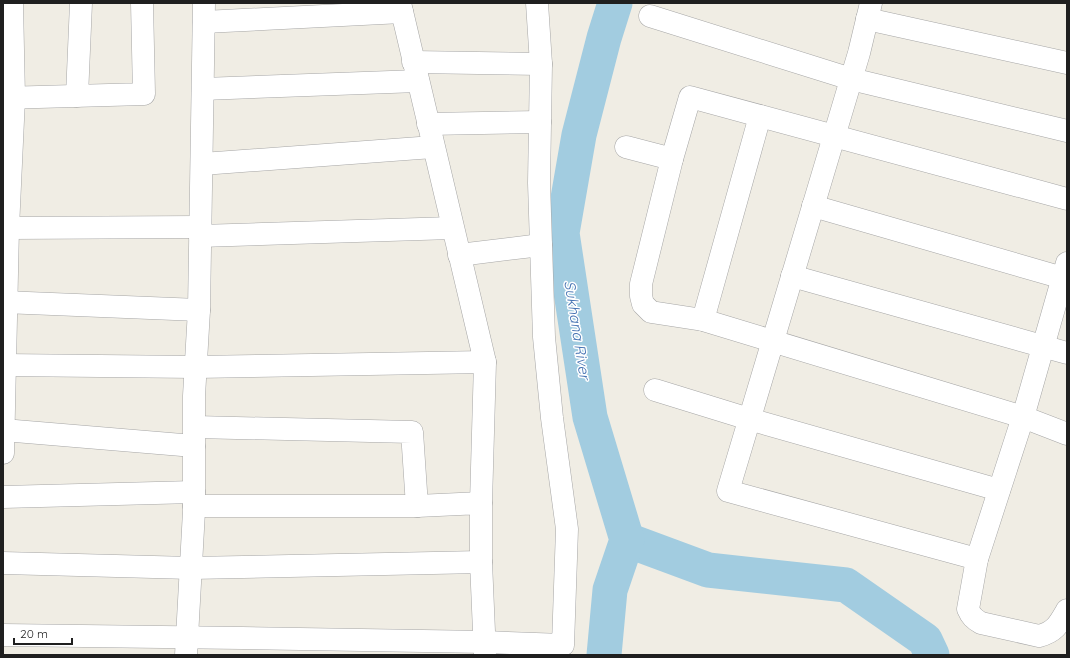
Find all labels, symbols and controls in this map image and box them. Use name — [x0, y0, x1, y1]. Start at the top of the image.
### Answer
water label: Sukhana River — [560, 279, 595, 383]
scale bar — [14, 620, 72, 646]
text: 20 m — [20, 626, 48, 641]

